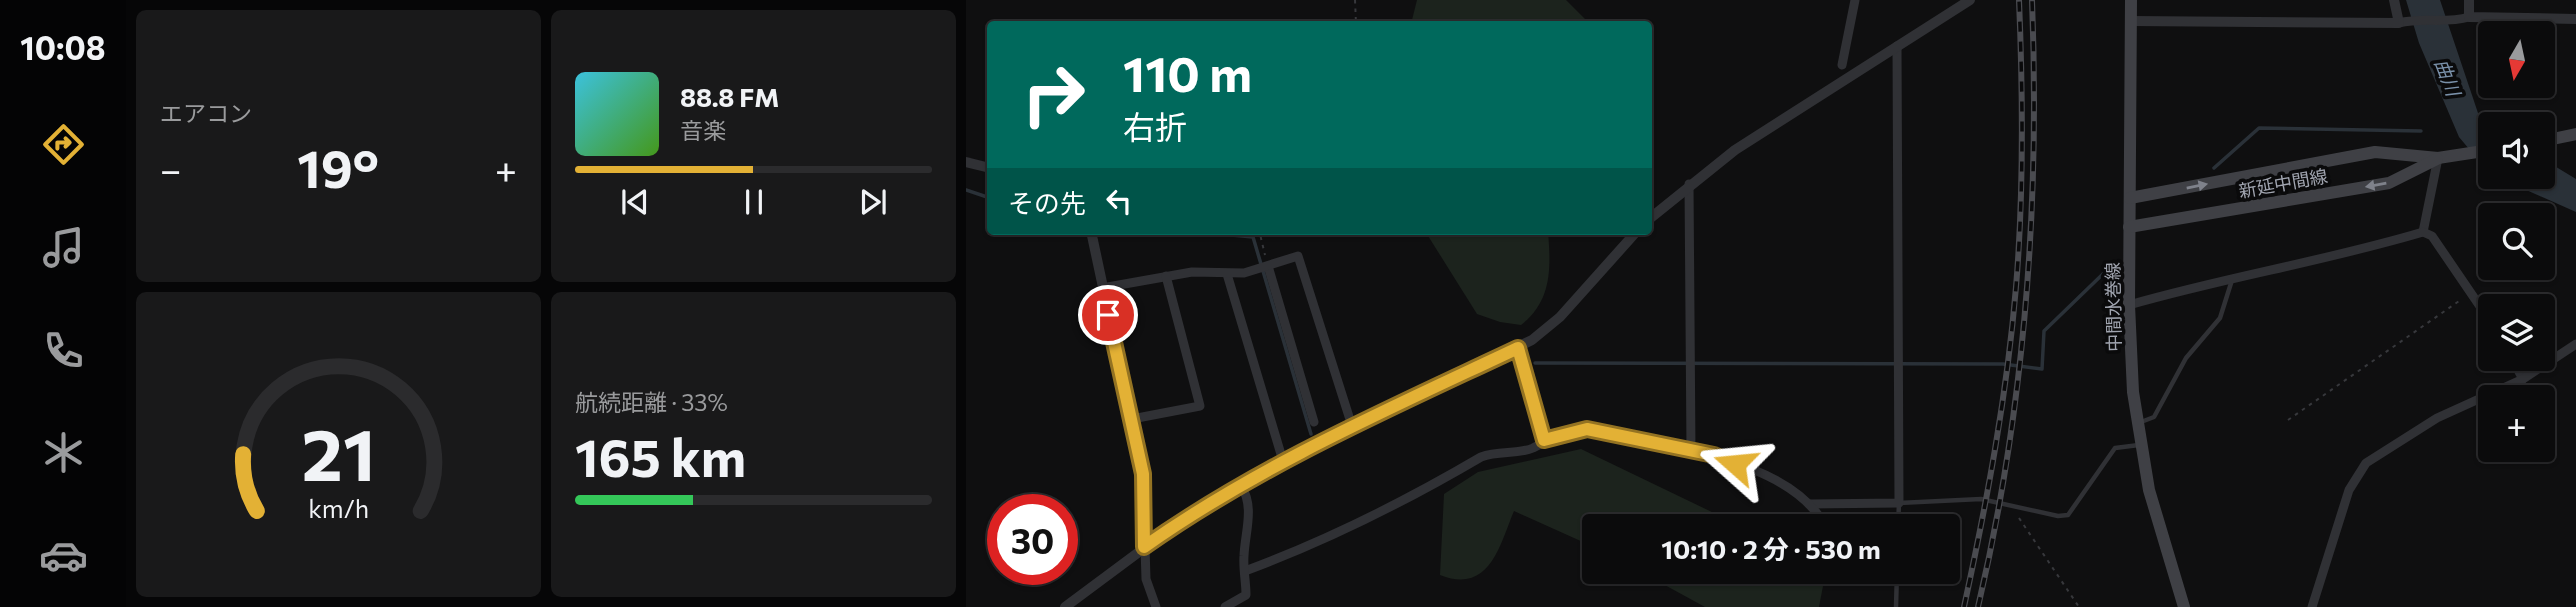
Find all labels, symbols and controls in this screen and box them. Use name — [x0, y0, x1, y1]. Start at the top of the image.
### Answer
north arrow — [2478, 21, 2555, 98]
map controls — [2478, 21, 2555, 462]
text: 10:08 — [20, 27, 106, 67]
text: 110 m — [1123, 42, 1252, 102]
icon: right — [1008, 49, 1099, 140]
water label: 曲川 — [2430, 55, 2466, 101]
text: 88.8 FM — [680, 81, 779, 112]
text: エアコン — [160, 99, 252, 127]
text: 右折 — [1123, 106, 1187, 146]
button: sound — [2478, 112, 2555, 189]
text: 音楽 — [680, 116, 726, 144]
icon: directions — [39, 120, 88, 169]
text: 19° — [297, 135, 379, 199]
text: − — [160, 145, 182, 192]
text: + — [495, 145, 517, 192]
street label: 新延中間線 — [2237, 164, 2329, 202]
one-way arrow — [2186, 180, 2208, 191]
one-way arrow — [2364, 180, 2386, 191]
icon: left — [1100, 182, 1138, 220]
icon: previous — [616, 183, 654, 221]
icon: pause — [735, 183, 773, 221]
icon: next — [854, 183, 892, 221]
text: その先 — [1008, 187, 1086, 218]
button: search — [2478, 203, 2555, 280]
icon: music — [39, 223, 88, 272]
street label: 中間水巻線 — [2101, 262, 2125, 352]
pin — [1078, 285, 1138, 345]
button: layers — [2478, 294, 2555, 371]
icon: arrive — [1089, 296, 1127, 334]
icon: phone — [39, 326, 88, 375]
button: + — [2478, 385, 2555, 462]
text: 航続距離 · 33% — [575, 388, 728, 416]
text: 21 — [301, 407, 376, 496]
text: 165 km — [575, 424, 746, 488]
position arrow — [1698, 427, 1772, 501]
icon: climate — [39, 428, 88, 477]
text: km/h — [308, 492, 369, 522]
speed limit sign: 30 — [987, 494, 1078, 585]
icon: car — [39, 531, 88, 580]
text: 10:10 · 2 分 · 530 m — [1661, 533, 1881, 564]

